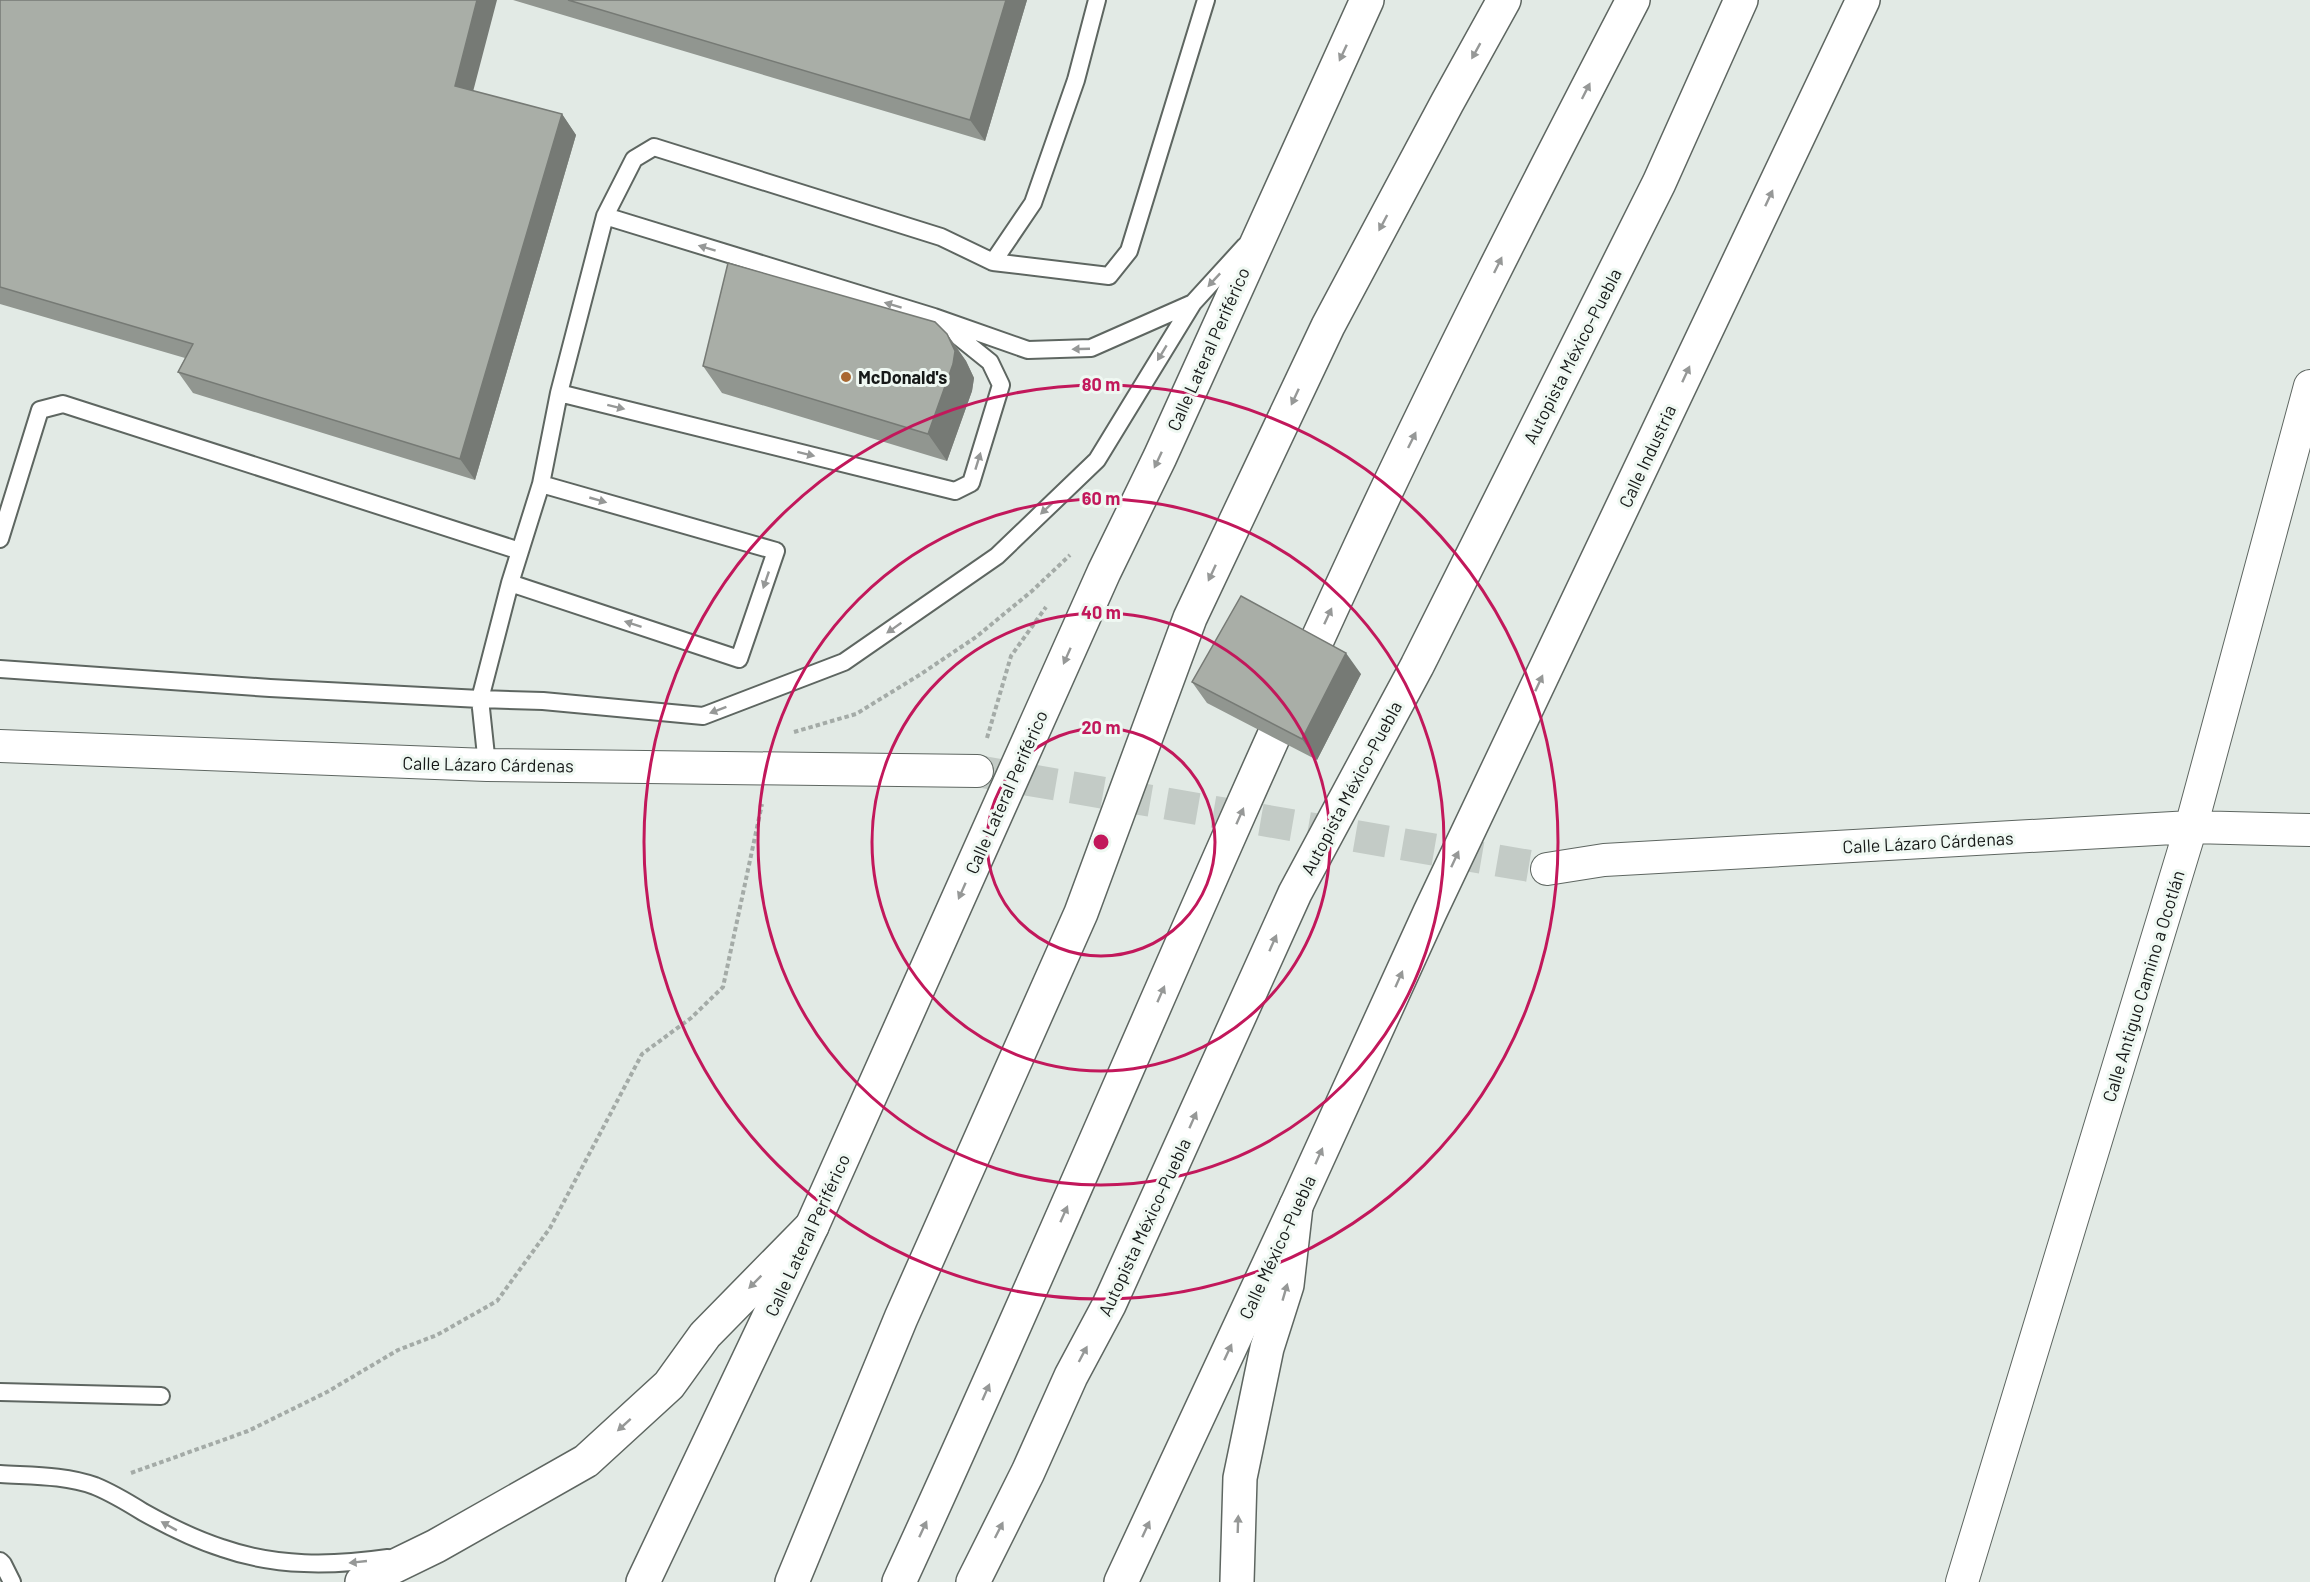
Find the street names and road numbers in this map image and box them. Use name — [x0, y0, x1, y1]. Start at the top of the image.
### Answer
street label: Calle Lateral Periférico — [1162, 264, 1254, 434]
street label: Autopista México-Puebla — [1518, 265, 1626, 447]
street label: Calle Industria — [1614, 401, 1680, 511]
street label: Autopista México-Puebla — [1296, 697, 1406, 879]
street label: Calle Lateral Periférico — [960, 707, 1052, 877]
street label: Calle Lázaro Cárdenas — [402, 752, 574, 776]
street label: Calle Lázaro Cárdenas — [1842, 827, 2014, 857]
street label: Calle Antiguo Camino a Ocotlán — [2097, 868, 2189, 1104]
street label: Autopista México-Puebla — [1093, 1135, 1195, 1319]
street label: Calle Lateral Periférico — [760, 1150, 854, 1320]
street label: Calle México-Puebla — [1234, 1172, 1320, 1322]

